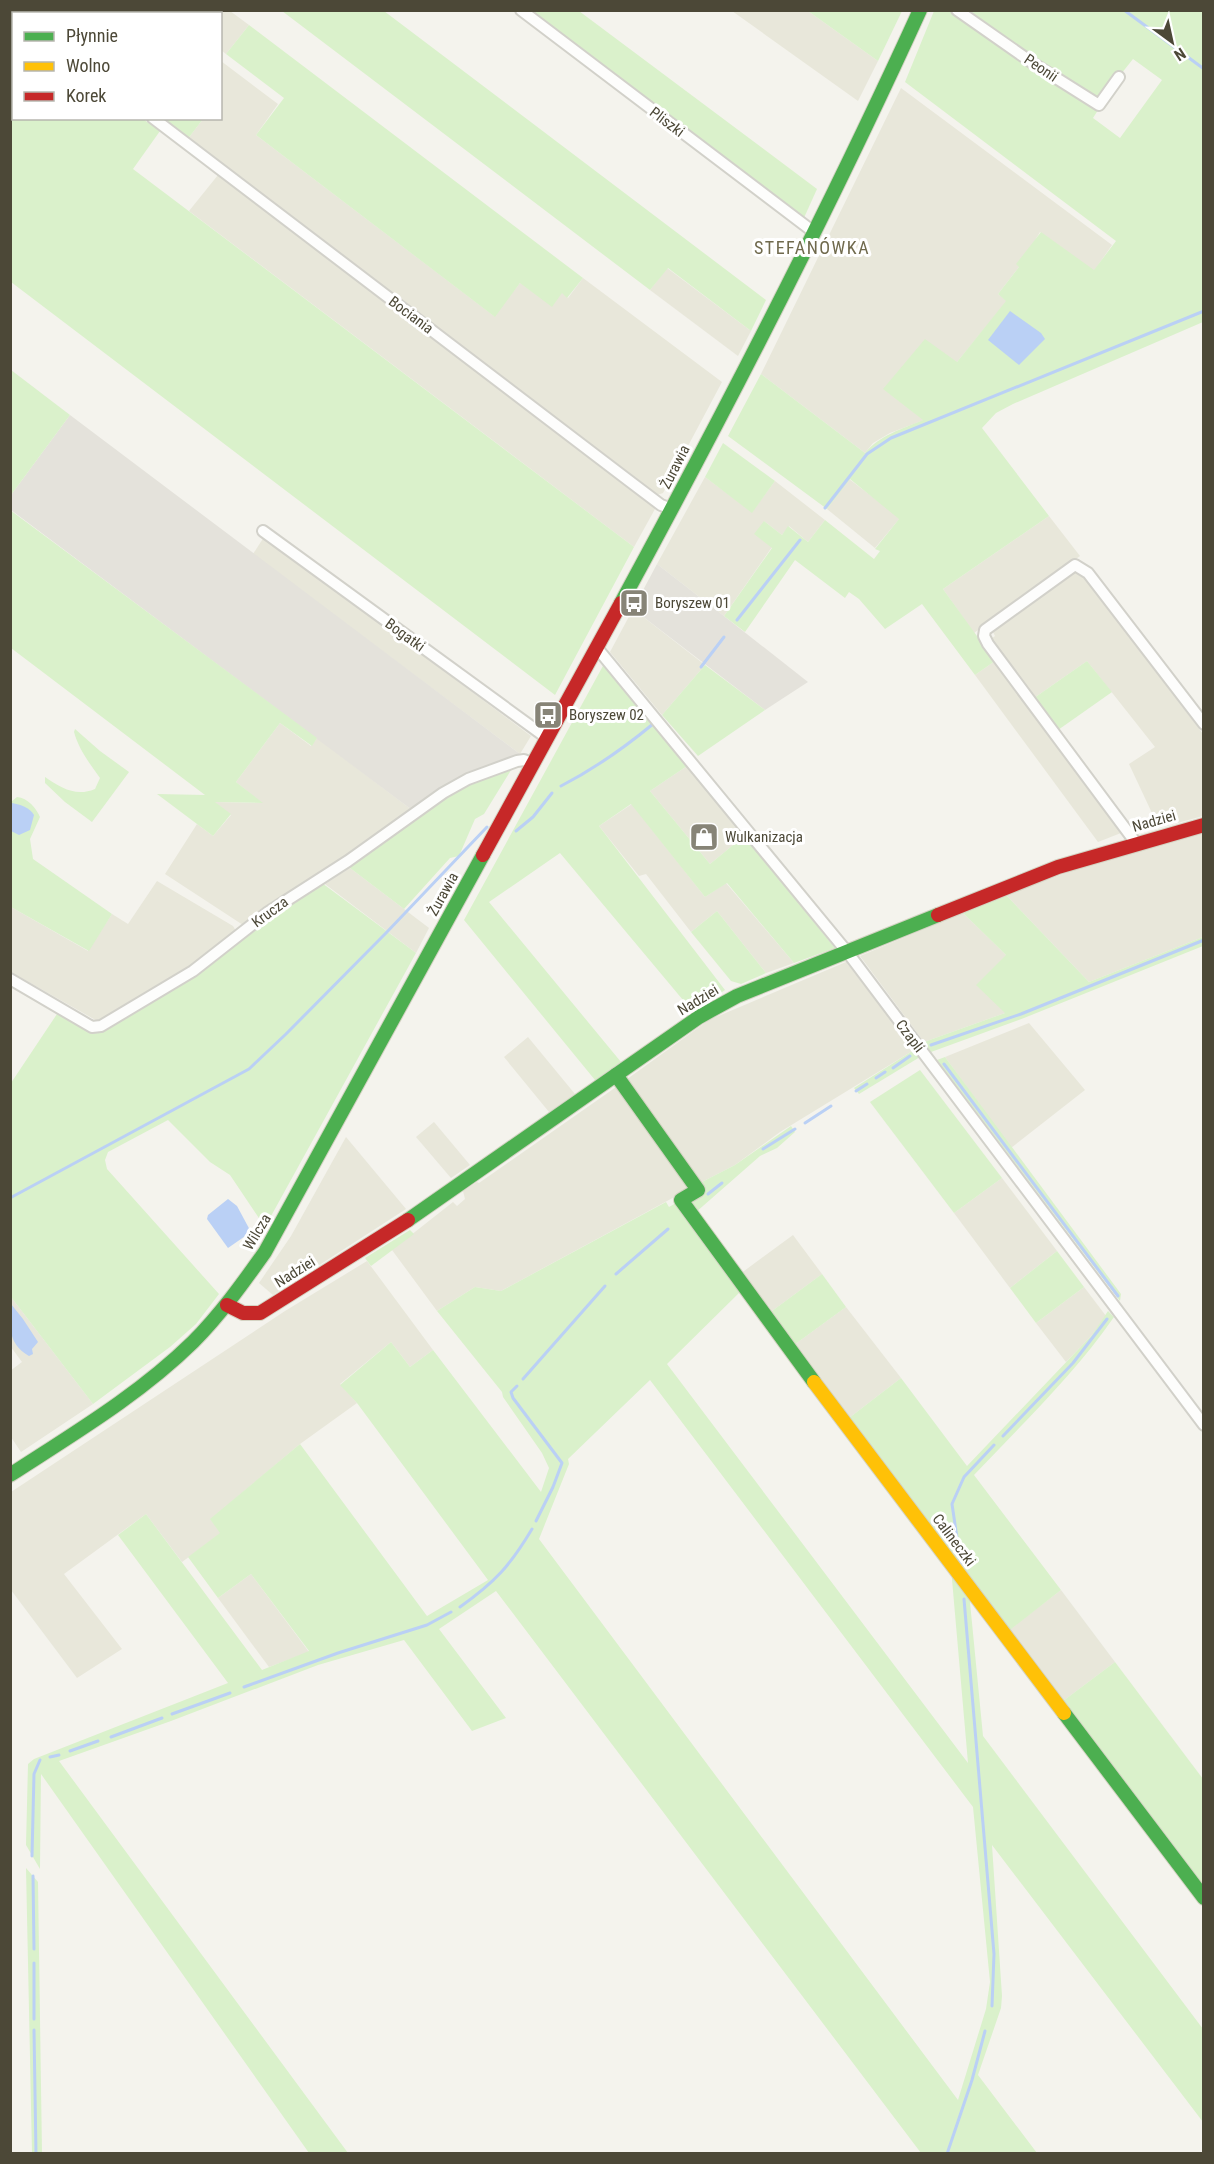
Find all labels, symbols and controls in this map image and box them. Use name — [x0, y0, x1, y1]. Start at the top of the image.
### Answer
legend — [12, 12, 222, 120]
north arrow — [1142, 12, 1202, 72]
text: Płynnie — [66, 25, 118, 46]
text: N — [1171, 44, 1189, 65]
street label: Peonii — [1021, 50, 1061, 86]
text: Wolno — [66, 55, 110, 76]
text: Korek — [66, 85, 106, 106]
street label: Pliszki — [646, 103, 688, 141]
district label: STEFANÓWKA — [754, 237, 870, 258]
street label: Bociania — [385, 292, 437, 338]
street label: Żurawia — [656, 442, 694, 492]
bus stop icon: Boryszew 01 — [618, 587, 650, 619]
place label: Boryszew 01 — [655, 594, 730, 612]
street label: Bogatki — [382, 615, 428, 655]
bus stop icon: Boryszew 02 — [532, 699, 564, 731]
place label: Boryszew 02 — [569, 706, 644, 724]
street label: Nadziei — [1130, 806, 1178, 836]
shop icon: Wulkanizacja — [688, 821, 720, 853]
place label: Wulkanizacja — [725, 828, 803, 846]
street label: Żurawia — [424, 869, 462, 919]
street label: Krucza — [248, 893, 292, 931]
street label: Nadziei — [674, 981, 722, 1019]
street label: Czapli — [892, 1016, 928, 1056]
street label: Wilcza — [239, 1211, 275, 1253]
street label: Nadziei — [271, 1253, 319, 1291]
street label: Calineczki — [929, 1510, 979, 1570]

